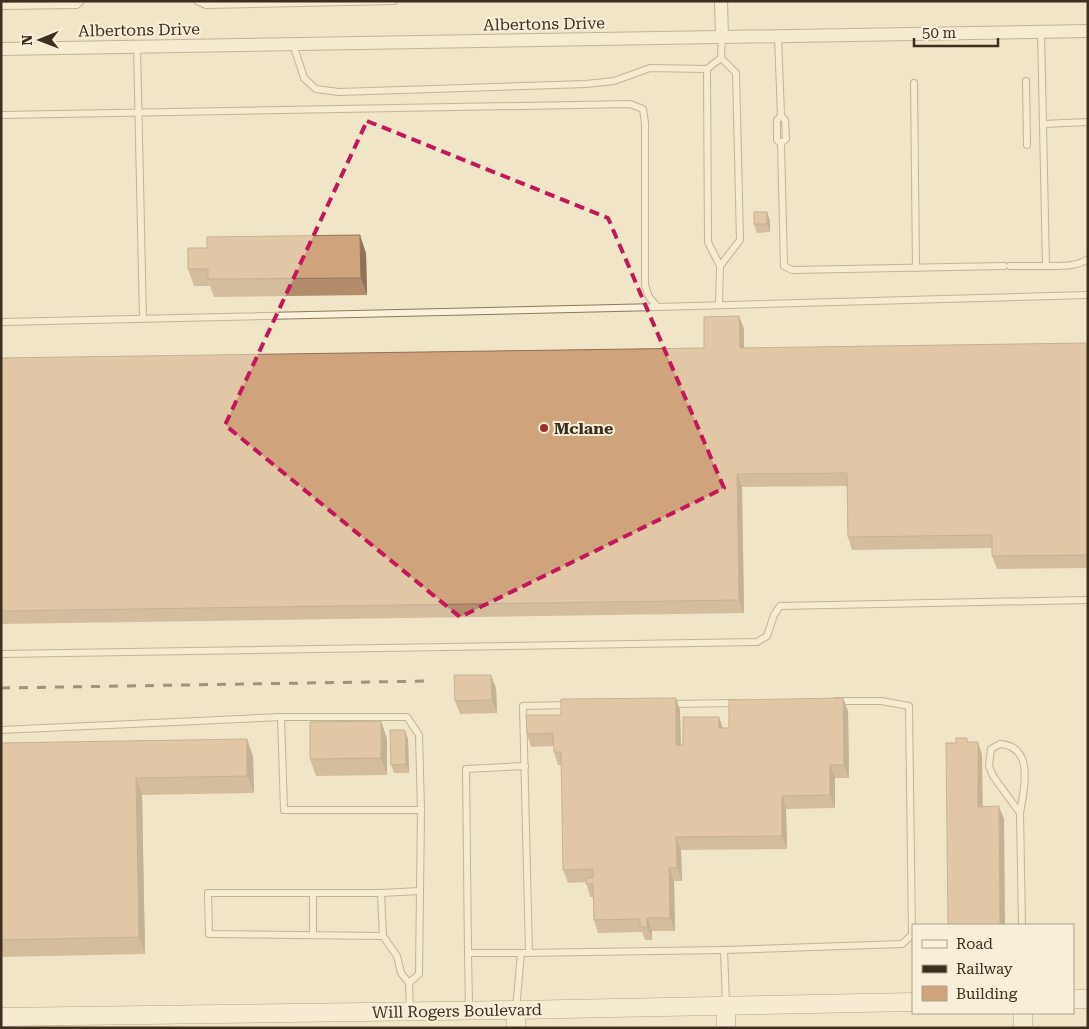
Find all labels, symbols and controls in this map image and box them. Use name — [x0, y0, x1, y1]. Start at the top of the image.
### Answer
street label: Albertons Drive — [483, 13, 605, 35]
north arrow — [15, 15, 65, 65]
scale bar — [914, 15, 998, 47]
street label: Albertons Drive — [78, 19, 200, 41]
text: 50 m — [922, 24, 957, 42]
text: N — [19, 34, 35, 46]
place label: Mclane — [554, 419, 613, 438]
marker: Mclane — [538, 422, 550, 434]
legend — [912, 924, 1074, 1014]
text: Road — [956, 935, 993, 953]
text: Railway — [956, 960, 1013, 978]
text: Building — [956, 985, 1018, 1003]
street label: Will Rogers Boulevard — [372, 1000, 542, 1022]

